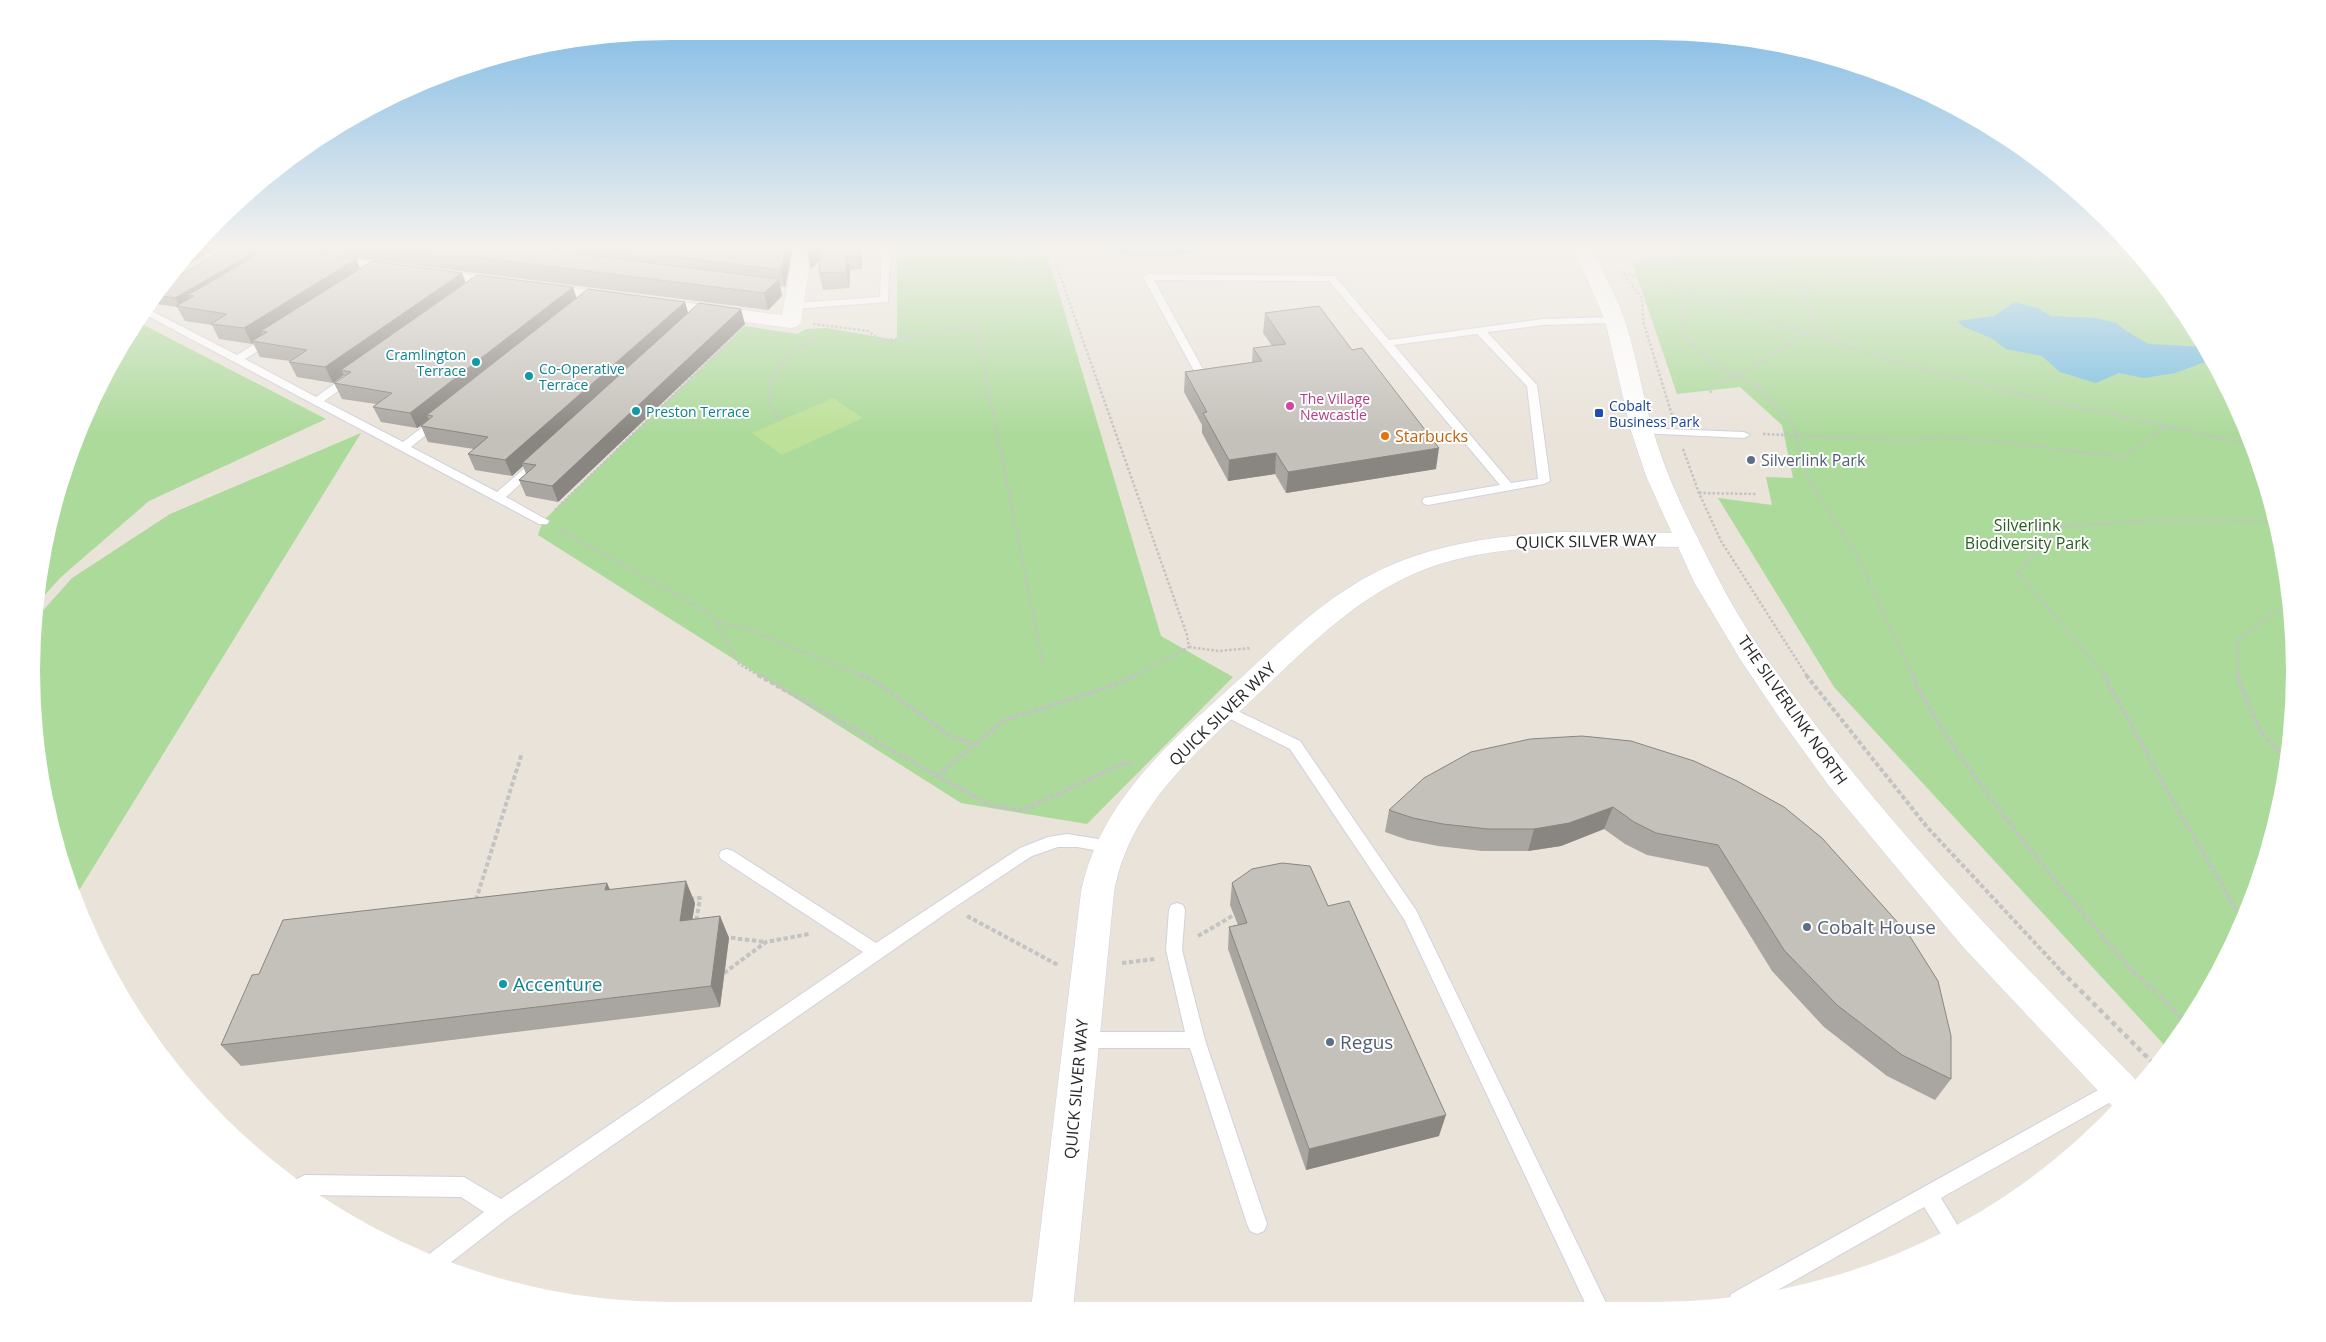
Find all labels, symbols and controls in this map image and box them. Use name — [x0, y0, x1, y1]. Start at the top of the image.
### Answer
place label: Cramlington Terrace — [385, 345, 466, 380]
marker: Cramlington Terrace — [470, 356, 482, 368]
place label: Co-Operative Terrace — [539, 359, 625, 394]
marker: Co-Operative Terrace — [523, 370, 535, 382]
place label: The Village Newcastle — [1300, 389, 1370, 424]
place label: Cobalt Business Park — [1609, 396, 1700, 431]
marker: The Village Newcastle — [1284, 400, 1296, 412]
place label: Preston Terrace — [646, 402, 750, 421]
marker: Preston Terrace — [630, 405, 642, 417]
marker: Cobalt Business Park — [1593, 407, 1605, 419]
place label: Starbucks — [1395, 425, 1468, 447]
marker: Starbucks — [1379, 430, 1391, 442]
place label: Silverlink Park — [1761, 449, 1866, 471]
marker: Silverlink Park — [1745, 454, 1757, 466]
park label: Silverlink Biodiversity Park — [1965, 514, 2090, 554]
street label: QUICK SILVER WAY — [1516, 529, 1656, 553]
street label: THE SILVERLINK NORTH — [1733, 631, 1853, 789]
street label: QUICK SILVER WAY — [1164, 657, 1280, 771]
place label: Cobalt House — [1817, 914, 1936, 940]
marker: Cobalt House — [1801, 921, 1813, 933]
place label: Accenture — [513, 971, 602, 997]
marker: Accenture — [497, 978, 509, 990]
street label: QUICK SILVER WAY — [1059, 1018, 1093, 1160]
place label: Regus — [1340, 1029, 1393, 1055]
marker: Regus — [1324, 1036, 1336, 1048]

